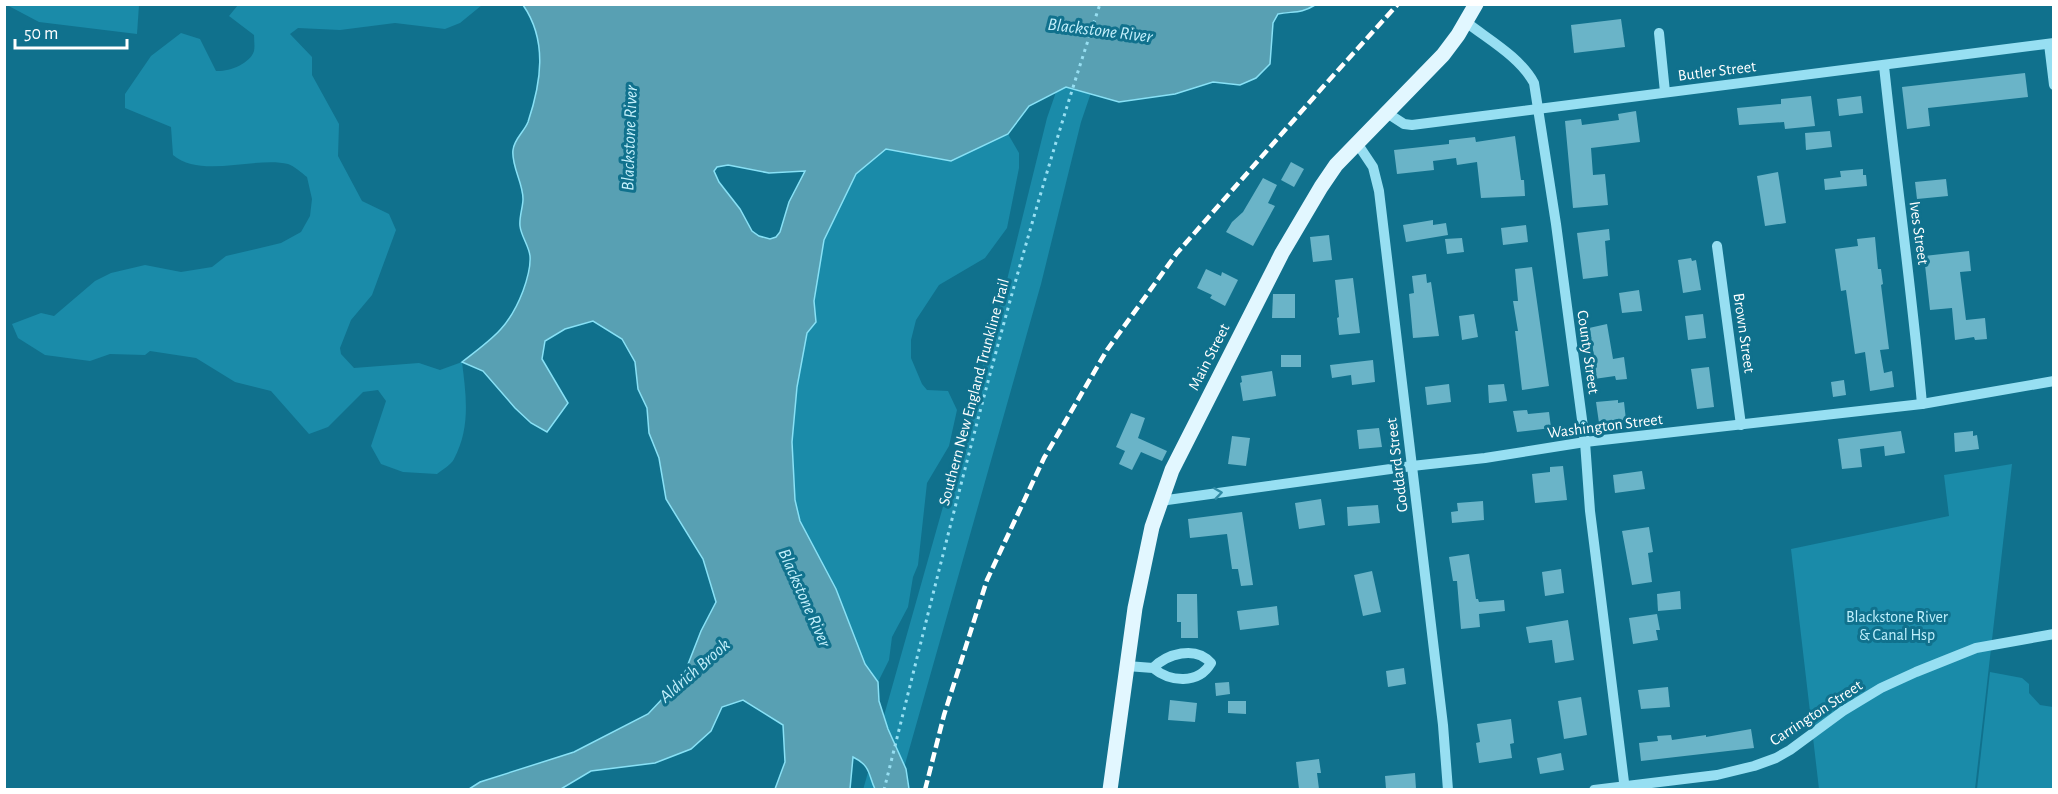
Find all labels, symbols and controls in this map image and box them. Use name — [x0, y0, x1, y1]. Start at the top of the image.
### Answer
scale bar — [15, 12, 128, 50]
water label: Blackstone River — [1046, 16, 1155, 47]
text: 50 m — [24, 25, 58, 43]
street label: Butler Street — [1677, 58, 1757, 84]
water label: Blackstone River — [619, 84, 641, 191]
street label: Ives Street — [1907, 200, 1931, 266]
street label: Southern New England Trunkline Trail — [936, 277, 1012, 507]
street label: Brown Street — [1730, 292, 1758, 374]
street label: County Street — [1573, 309, 1602, 395]
street label: Main Street — [1185, 321, 1233, 393]
street label: Washington Street — [1546, 411, 1664, 441]
street label: Goddard Street — [1383, 417, 1411, 513]
one-way arrow — [1213, 487, 1223, 500]
water label: Blackstone River — [774, 546, 834, 651]
park label: Blackstone River & Canal Hsp — [1846, 609, 1949, 643]
water label: Aldrich Brook — [656, 636, 734, 707]
street label: Carrington Street — [1767, 677, 1865, 749]

